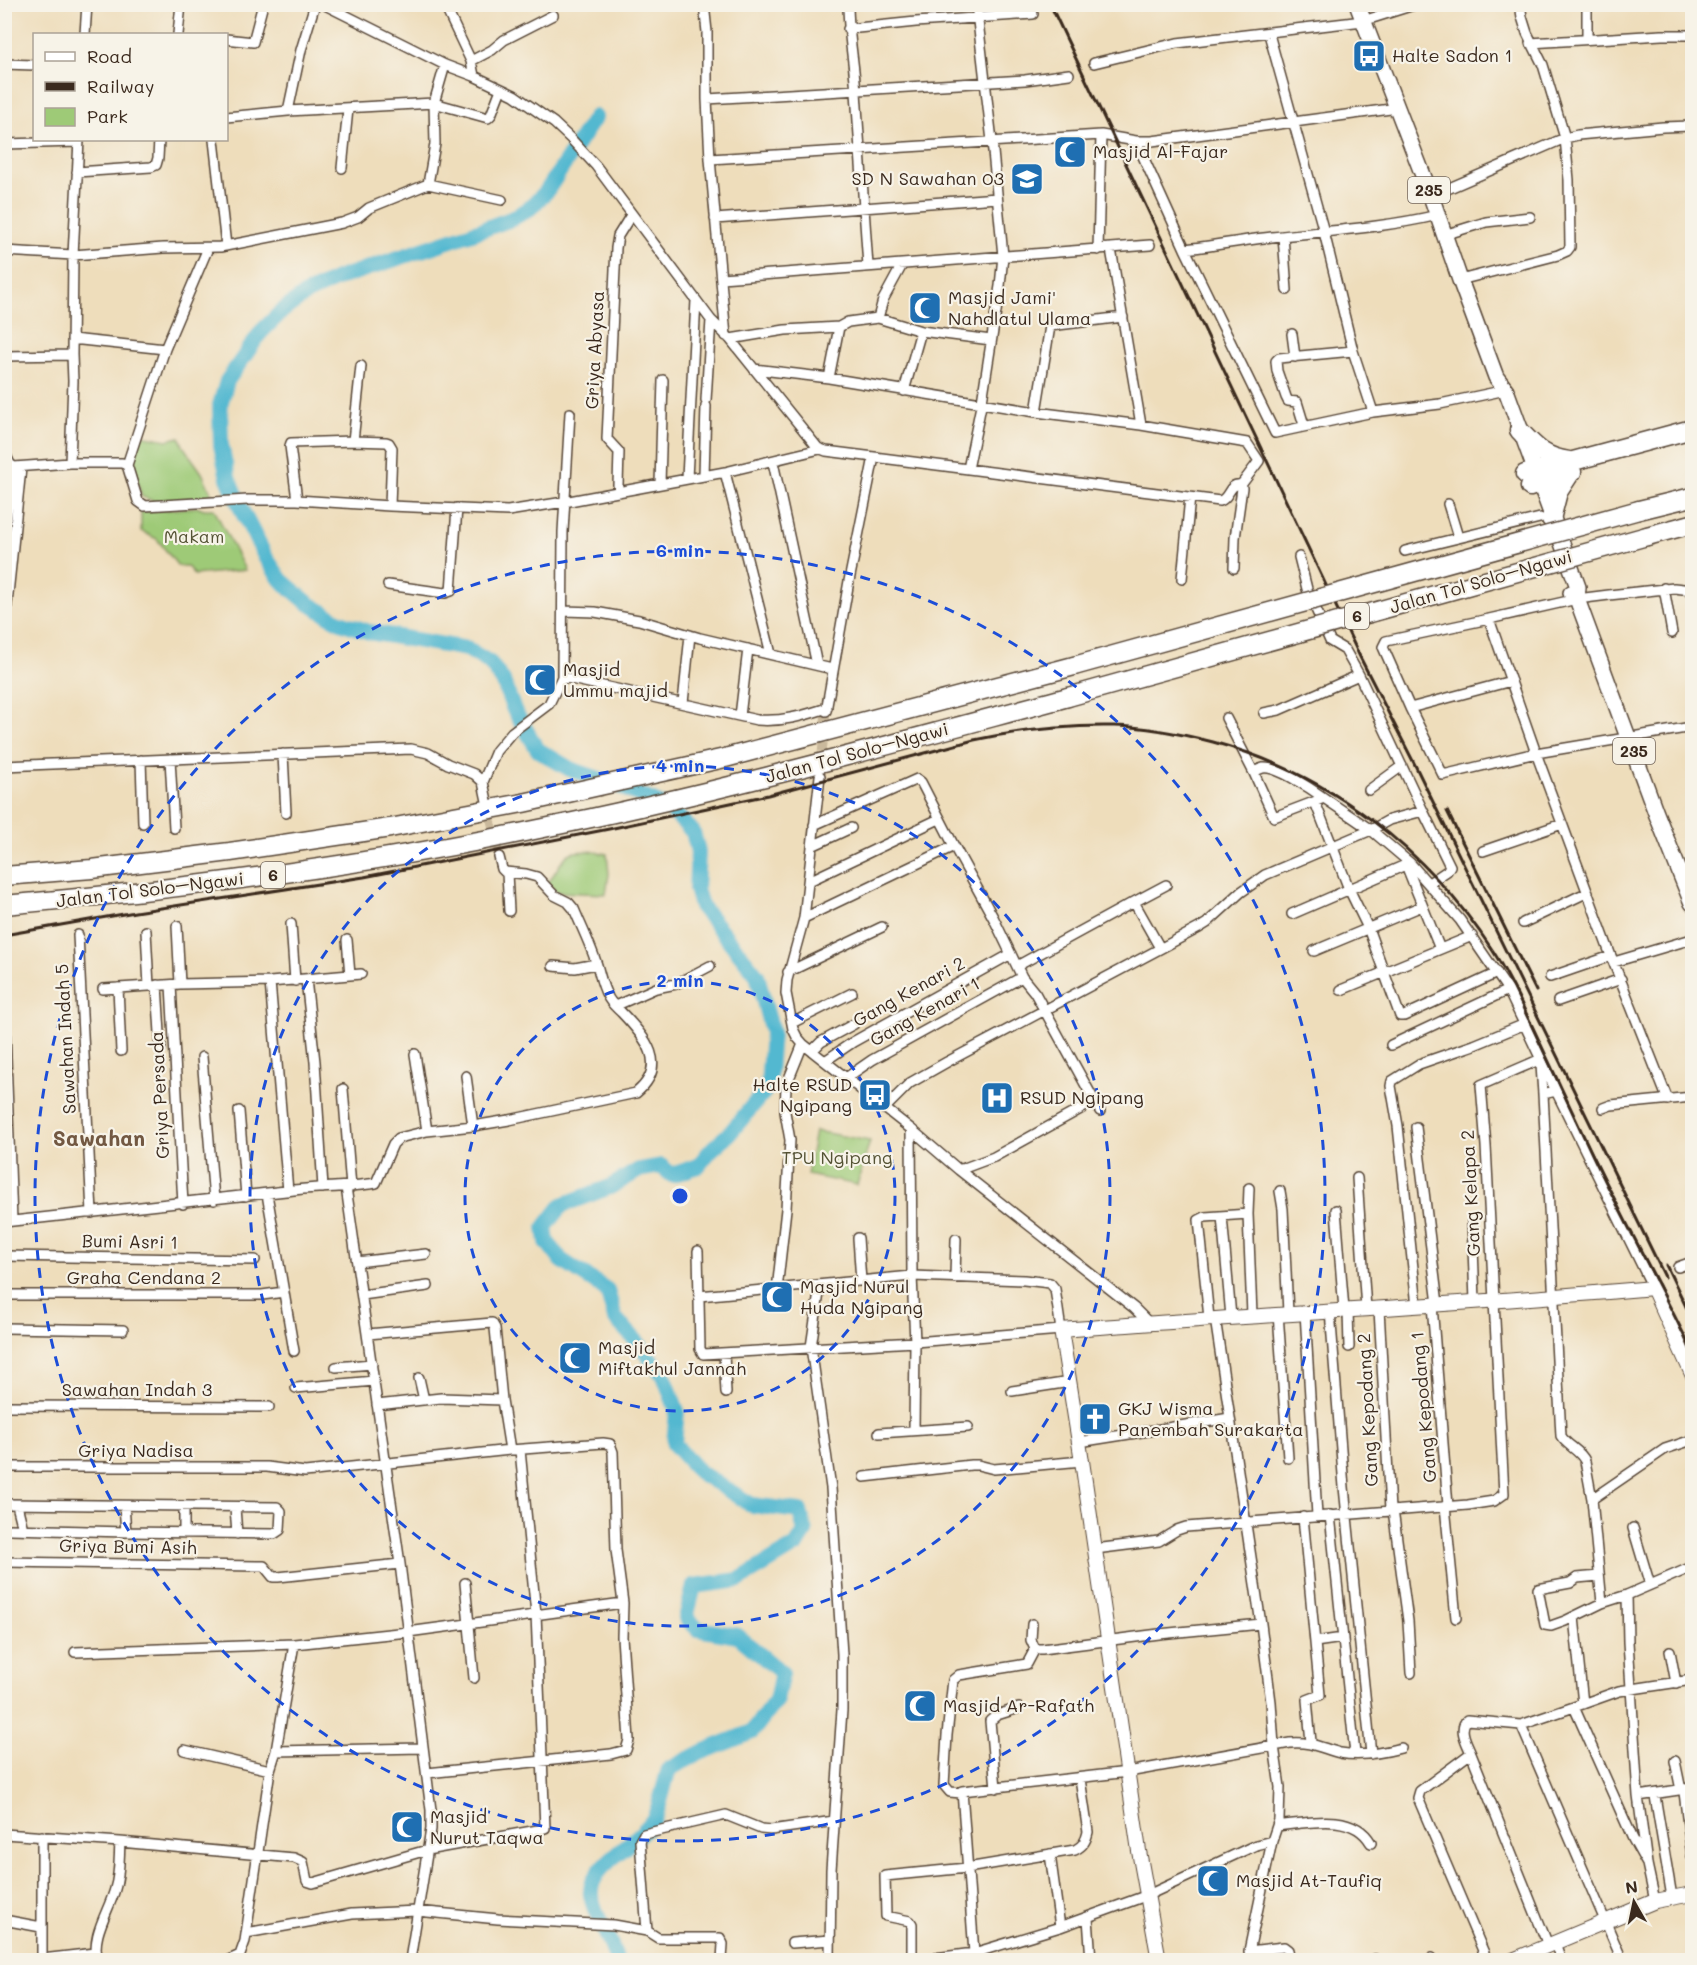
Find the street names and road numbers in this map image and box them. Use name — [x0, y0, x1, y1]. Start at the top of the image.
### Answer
road number: 235 — [1408, 177, 1450, 203]
street label: Griya Abyasa — [579, 290, 609, 410]
street label: Jalan Tol Solo–Ngawi — [1387, 543, 1575, 619]
road number: 6 — [1345, 603, 1369, 629]
street label: Jalan Tol Solo–Ngawi — [762, 716, 951, 788]
road number: 235 — [1613, 738, 1655, 764]
road number: 6 — [261, 862, 285, 888]
street label: Jalan Tol Solo–Ngawi — [55, 866, 245, 912]
street label: Gang Kenari 2 — [848, 950, 969, 1032]
street label: Sawahan Indah 5 — [49, 963, 81, 1115]
street label: Gang Kenari 1 — [865, 971, 984, 1051]
street label: Griya Persada — [144, 1031, 174, 1160]
street label: Gang Kelapa 2 — [1455, 1129, 1485, 1257]
street label: Bumi Asri 1 — [82, 1228, 178, 1254]
street label: Graha Cendana 2 — [67, 1265, 221, 1289]
street label: Gang Kepodang 1 — [1404, 1331, 1442, 1484]
street label: Gang Kepodang 2 — [1351, 1333, 1383, 1487]
street label: Sawahan Indah 3 — [62, 1377, 212, 1401]
street label: Griya Nadisa — [78, 1438, 194, 1462]
street label: Griya Bumi Asih — [59, 1533, 197, 1559]

